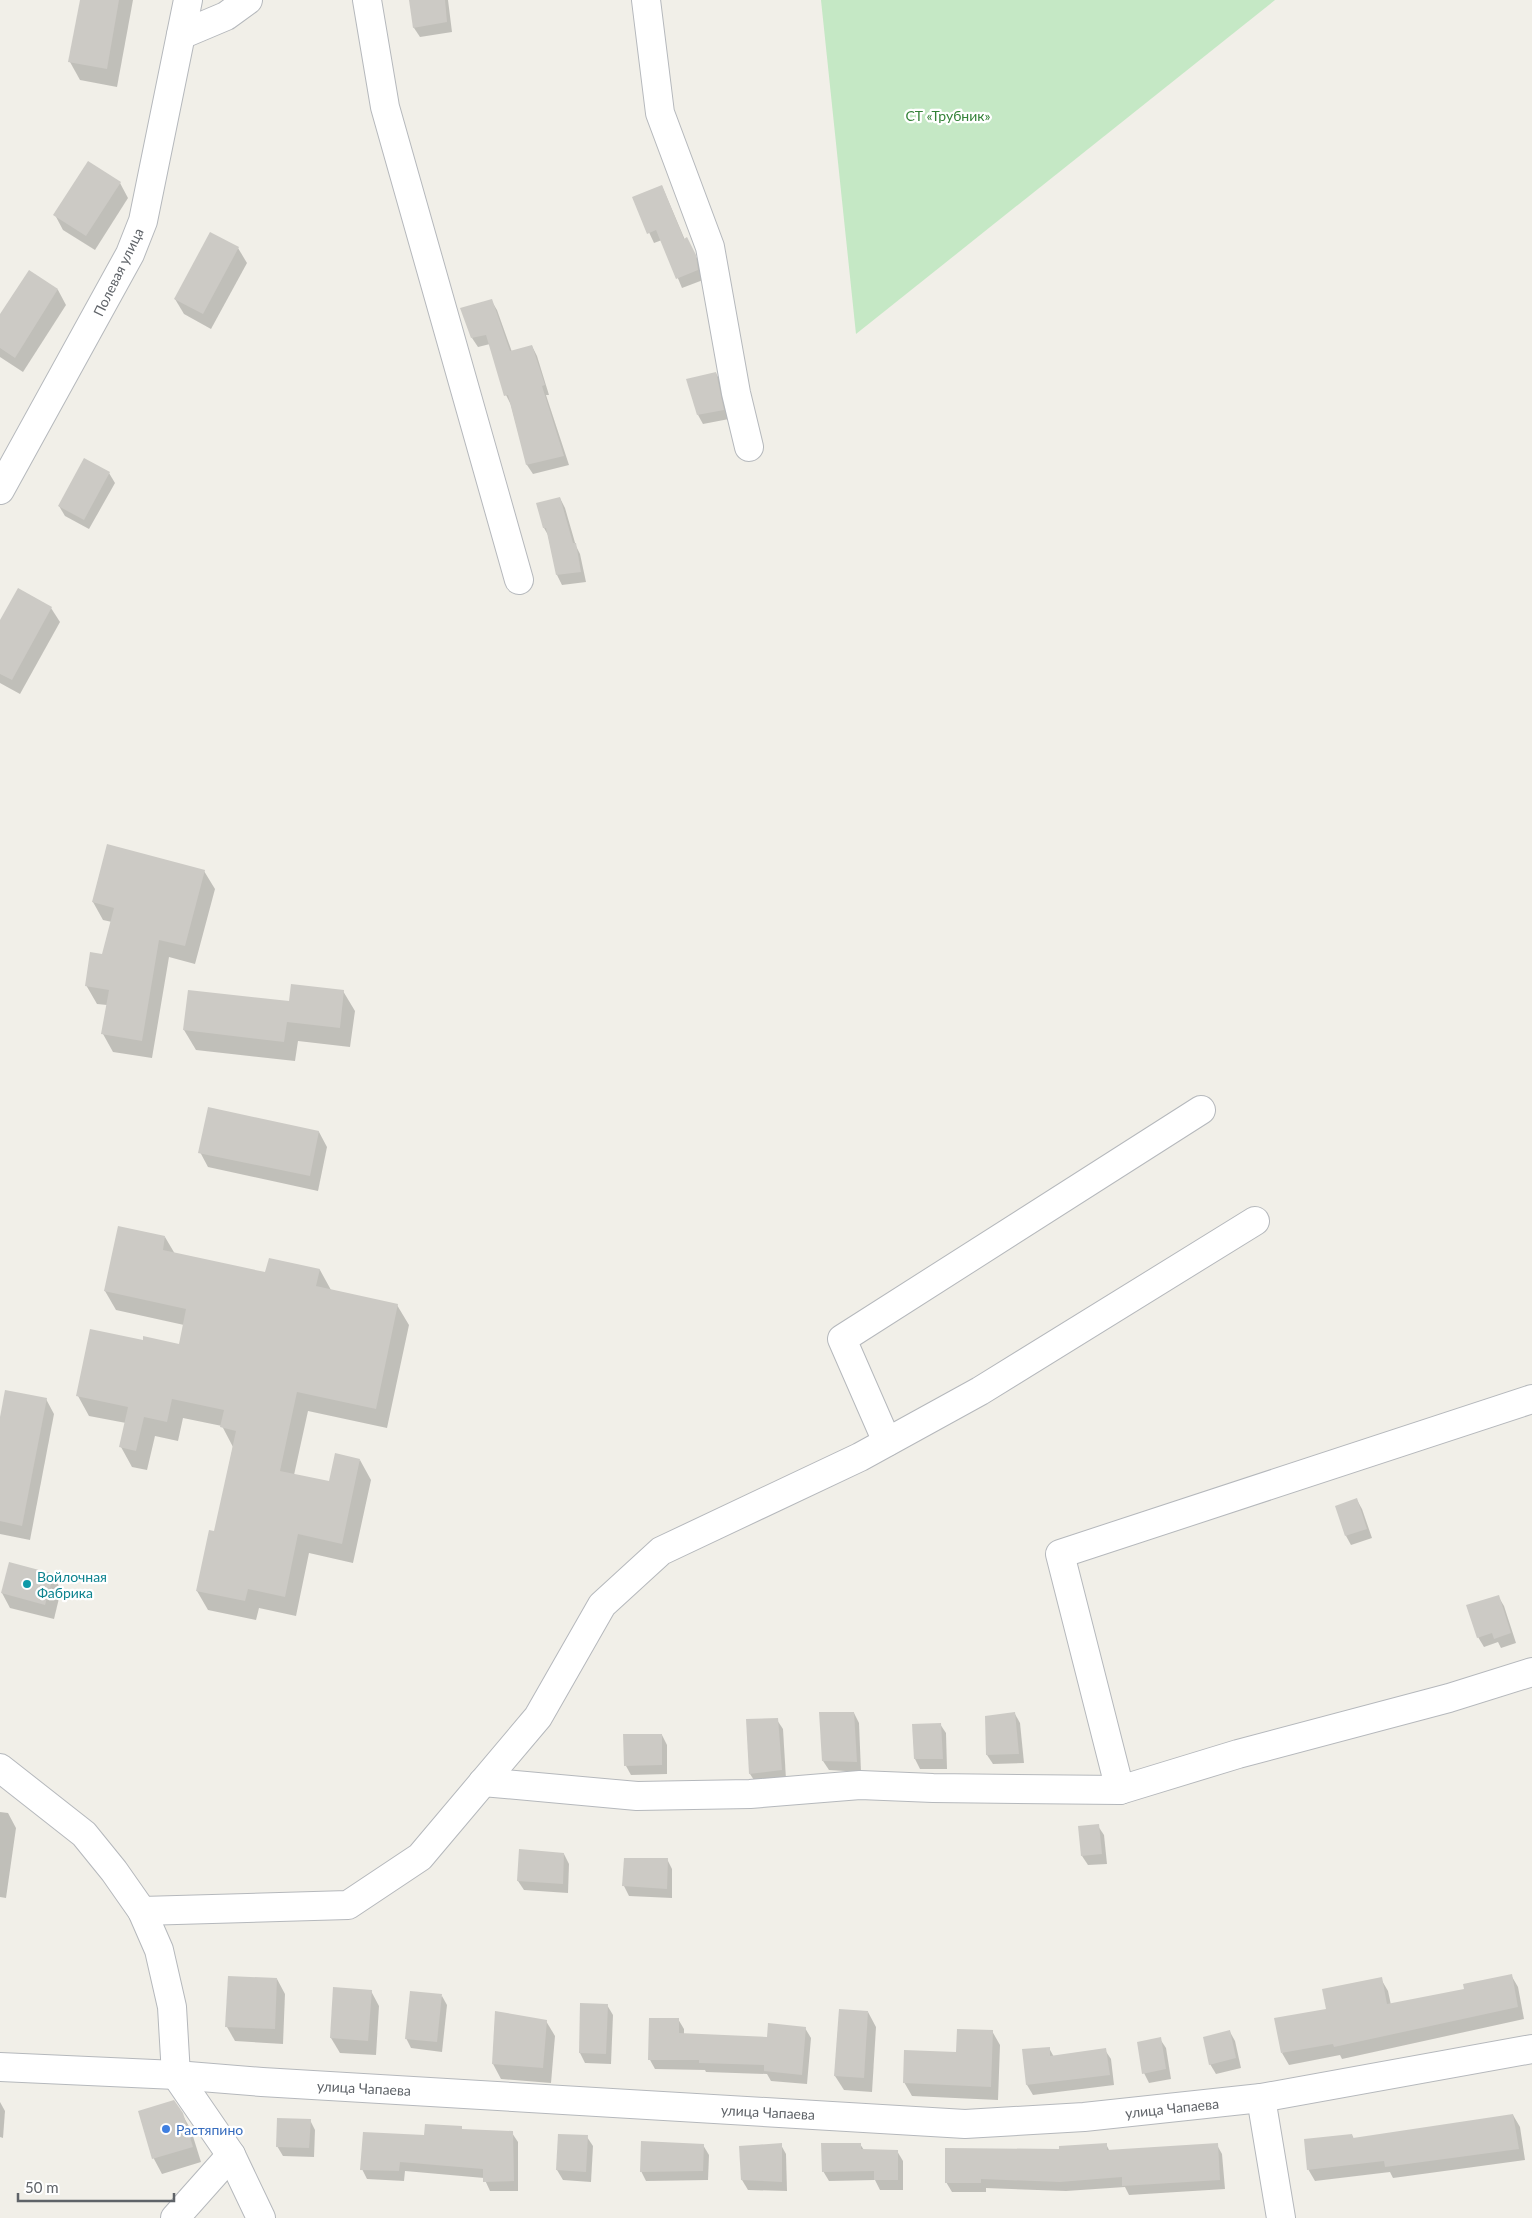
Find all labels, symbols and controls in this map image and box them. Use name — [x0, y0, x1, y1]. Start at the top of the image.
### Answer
park label: СТ «Трубник» — [905, 107, 991, 124]
street label: Полевая улица — [89, 225, 147, 319]
place label: Войлочная Фабрика — [37, 1568, 107, 1601]
marker: Войлочная Фабрика — [21, 1578, 33, 1590]
street label: улица Чапаева — [317, 2077, 411, 2099]
street label: улица Чапаева — [1124, 2095, 1220, 2121]
street label: улица Чапаева — [721, 2101, 815, 2123]
place label: Растяпино — [176, 2121, 243, 2138]
marker: Растяпино — [160, 2123, 172, 2135]
scale bar — [18, 2170, 174, 2202]
text: 50 m — [25, 2178, 59, 2196]

